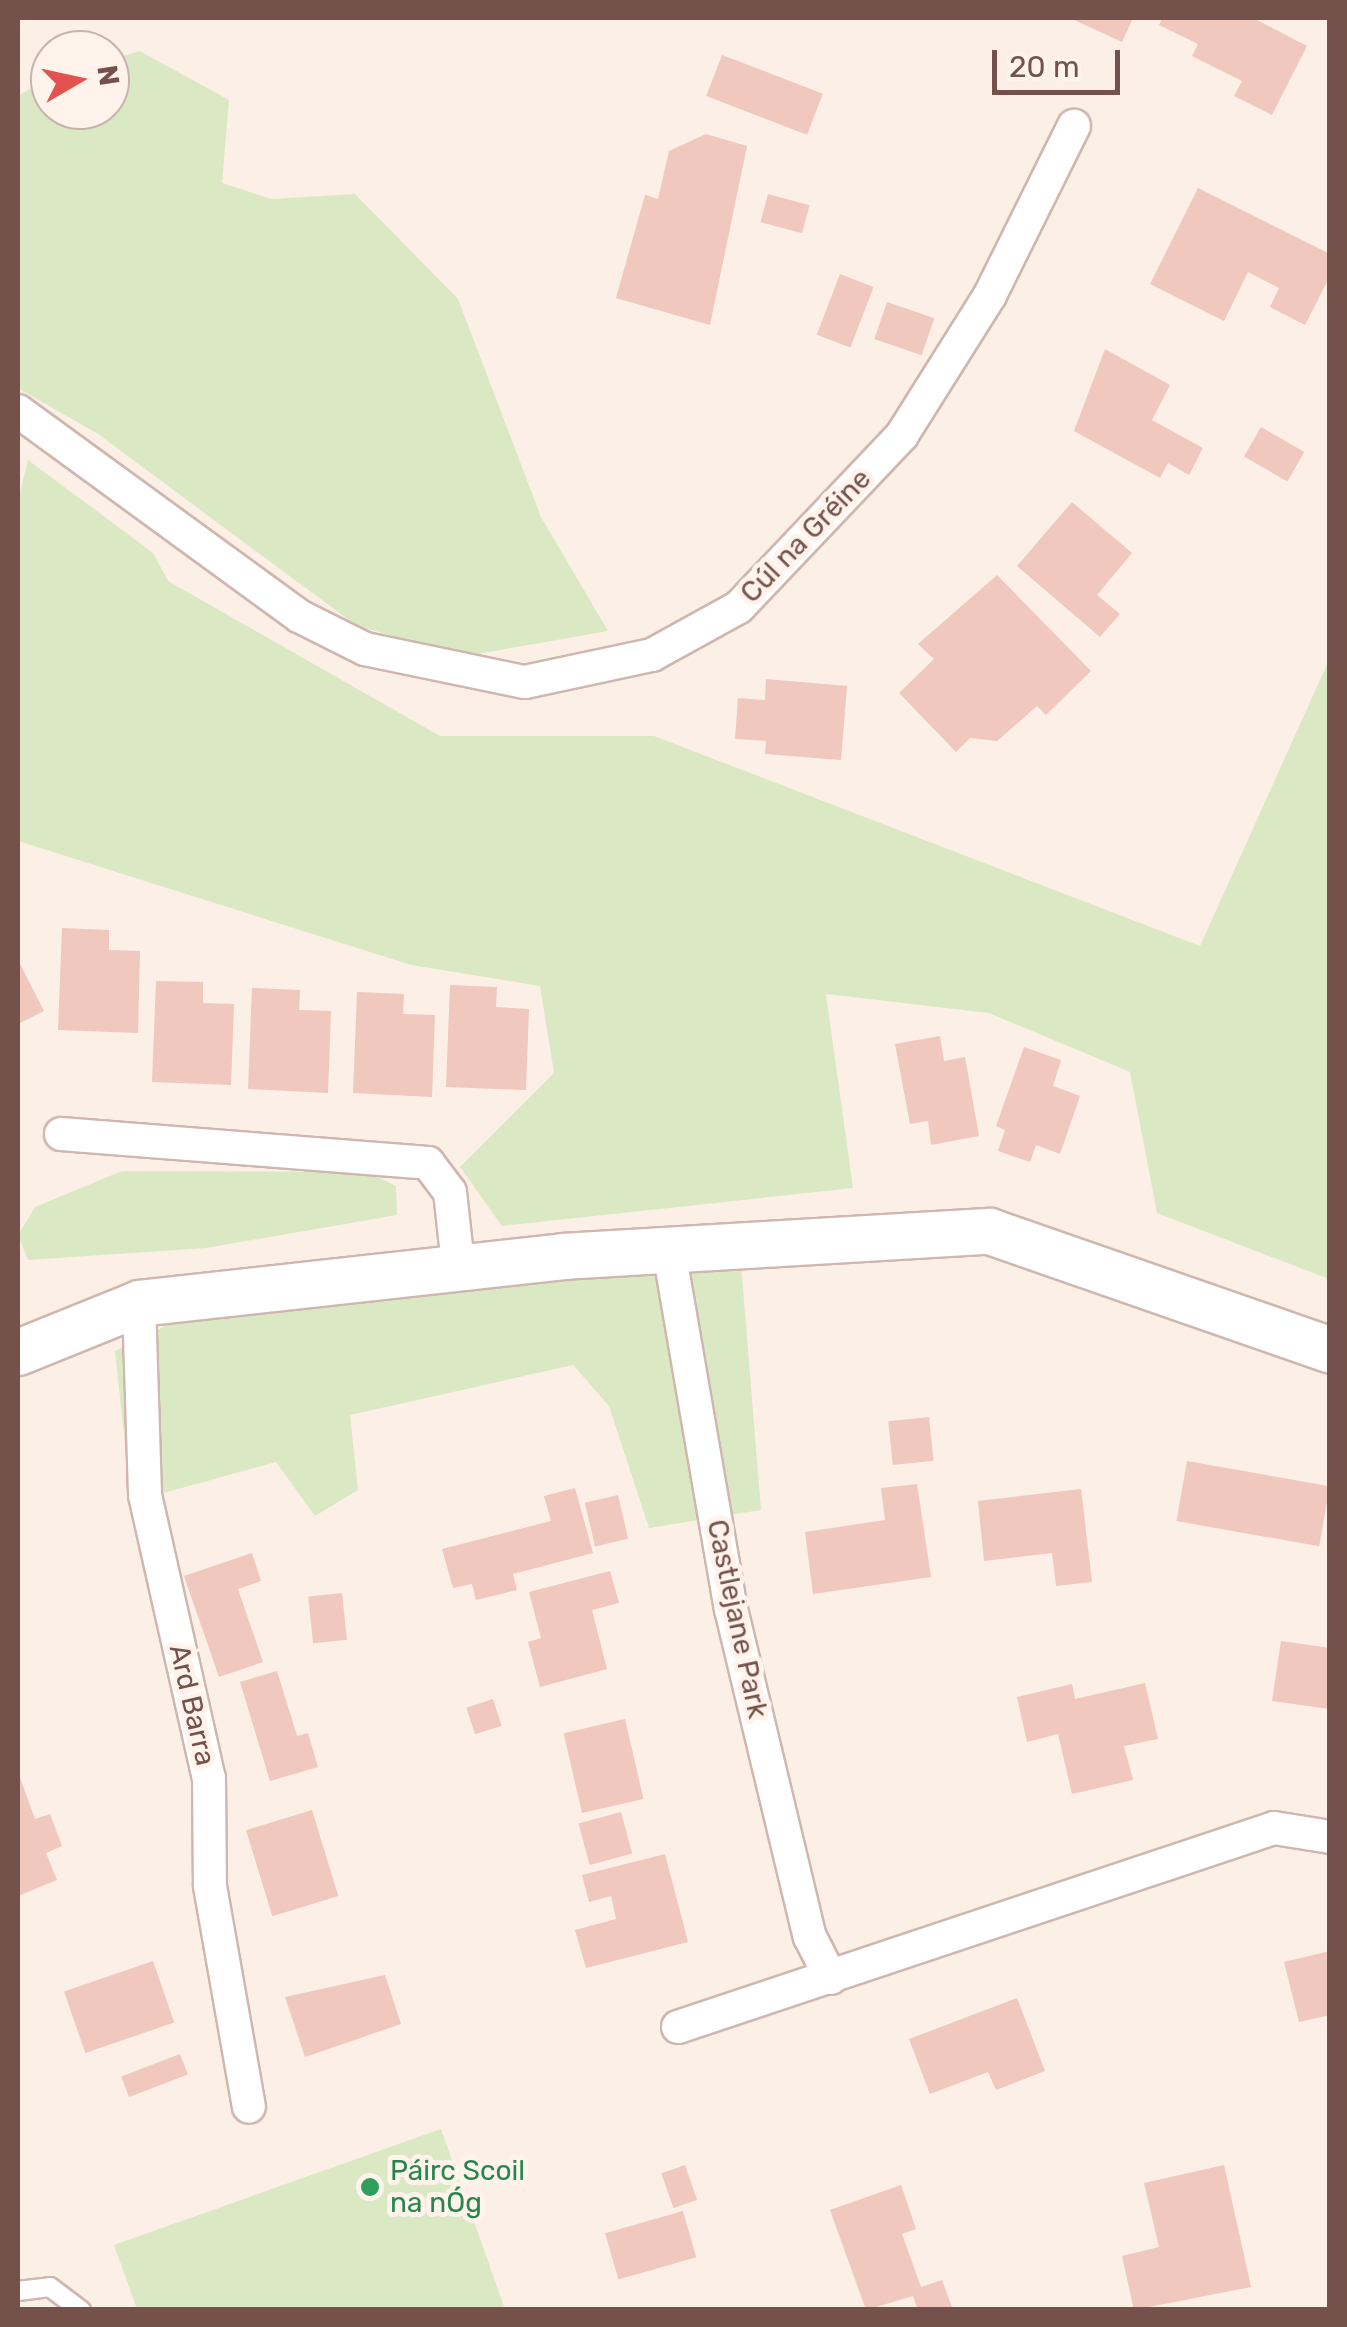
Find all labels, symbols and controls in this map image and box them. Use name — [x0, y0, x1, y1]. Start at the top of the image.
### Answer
north arrow — [30, 30, 130, 130]
scale bar — [997, 30, 1124, 92]
text: 20 m — [1009, 49, 1080, 85]
text: N — [90, 63, 126, 88]
street label: Cúl na Gréine — [734, 462, 878, 610]
street label: Castlejane Park — [700, 1517, 774, 1721]
street label: Ard Barra — [162, 1641, 222, 1769]
place label: Páirc Scoil na nÓg — [390, 2154, 525, 2220]
marker: Páirc Scoil na nÓg — [359, 2176, 381, 2198]

